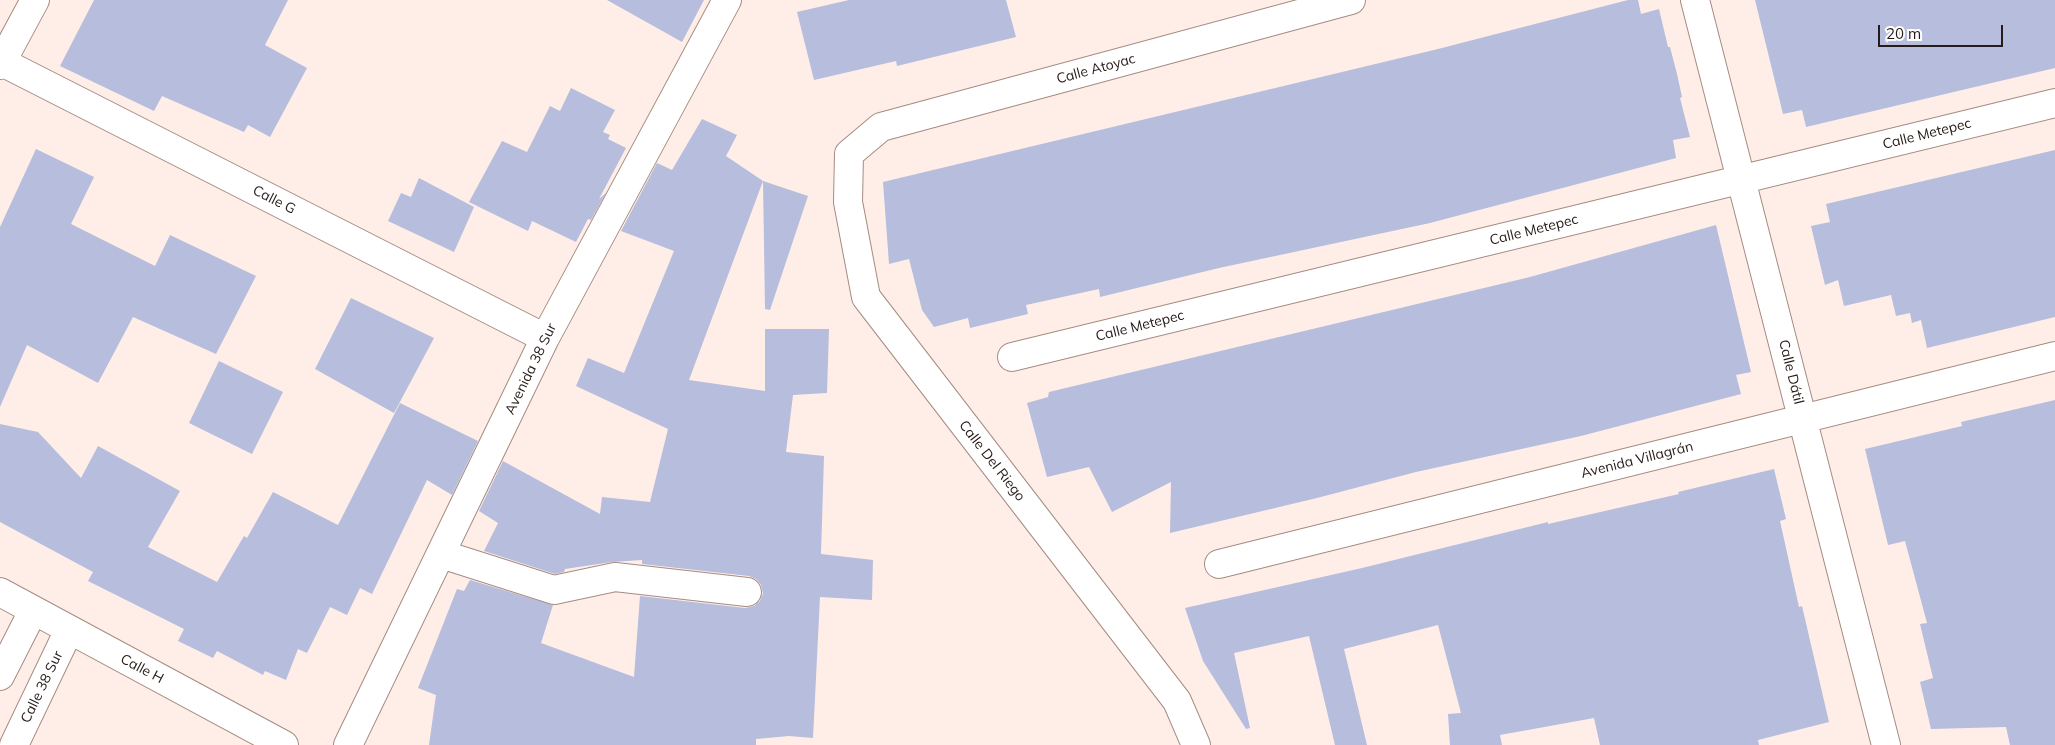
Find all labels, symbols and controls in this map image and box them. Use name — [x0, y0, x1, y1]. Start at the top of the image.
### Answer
scale bar — [1880, 15, 2005, 47]
text: 20 m — [1886, 24, 1921, 43]
street label: Calle Atoyac — [1055, 50, 1137, 88]
street label: Calle Metepec — [1881, 115, 1973, 153]
street label: Calle G — [250, 182, 298, 218]
street label: Calle Metepec — [1488, 211, 1580, 249]
street label: Calle Metepec — [1094, 307, 1186, 345]
street label: Avenida 38 Sur — [502, 321, 560, 417]
street label: Calle Dátil — [1775, 338, 1807, 406]
street label: Calle Del Riego — [955, 417, 1029, 505]
street label: Avenida Villagrán — [1579, 438, 1695, 482]
street label: Calle 38 Sur — [17, 648, 67, 726]
street label: Calle H — [118, 651, 166, 687]

